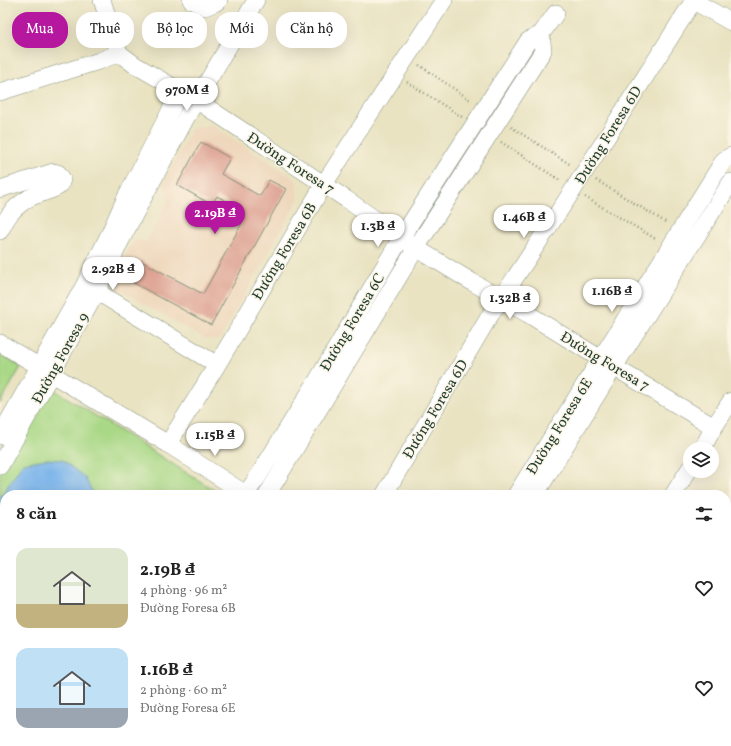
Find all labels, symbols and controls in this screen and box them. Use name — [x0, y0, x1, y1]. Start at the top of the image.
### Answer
chip: Mua — [12, 12, 68, 48]
chip: Thuê — [76, 12, 134, 48]
chip: Bộ lọc — [142, 12, 207, 48]
chip: Mới — [215, 12, 268, 48]
chip: Căn hộ — [276, 12, 347, 48]
pin: 970M ₫ — [154, 78, 220, 112]
text: 970M ₫ — [165, 82, 209, 100]
street label: Đường Foresa 6D — [571, 83, 648, 189]
street label: Đường Foresa 7 — [242, 128, 338, 201]
street label: Đường Foresa 6B — [248, 199, 323, 305]
pin: 2.19B ₫ — [178, 201, 252, 235]
text: 2.19B ₫ — [194, 205, 236, 223]
pin: 1.46B ₫ — [487, 205, 561, 239]
text: 1.46B ₫ — [502, 209, 546, 227]
pin: 1.3B ₫ — [345, 214, 411, 248]
text: 1.3B ₫ — [361, 218, 395, 236]
pin: 2.92B ₫ — [76, 257, 150, 291]
text: 2.92B ₫ — [91, 261, 135, 279]
street label: Đường Foresa 6C — [316, 270, 391, 376]
pin: 1.16B ₫ — [575, 279, 649, 313]
text: 1.16B ₫ — [592, 283, 632, 301]
pin: 1.32B ₫ — [473, 286, 547, 320]
text: 1.32B ₫ — [489, 290, 531, 308]
street label: Đường Foresa 9 — [28, 309, 95, 408]
street label: Đường Foresa 7 — [556, 327, 653, 397]
street label: Đường Foresa 6D — [398, 356, 474, 463]
street label: Đường Foresa 6E — [522, 374, 598, 479]
pin: 1.15B ₫ — [178, 423, 252, 457]
text: 1.15B ₫ — [195, 427, 235, 445]
map controls — [683, 442, 719, 478]
button: layers — [683, 442, 719, 478]
text: 8 căn — [16, 503, 57, 526]
icon: filters — [693, 503, 715, 525]
text: 2.19B ₫ — [140, 559, 195, 582]
icon: home — [48, 564, 96, 612]
icon: heart — [693, 577, 715, 599]
text: 4 phòng · 96 m² — [140, 582, 227, 600]
text: Đường Foresa 6B — [140, 600, 236, 618]
text: 1.16B ₫ — [140, 659, 193, 682]
icon: home — [48, 664, 96, 712]
icon: heart — [693, 677, 715, 699]
text: 2 phòng · 60 m² — [140, 682, 227, 700]
text: Đường Foresa 6E — [140, 700, 236, 718]

